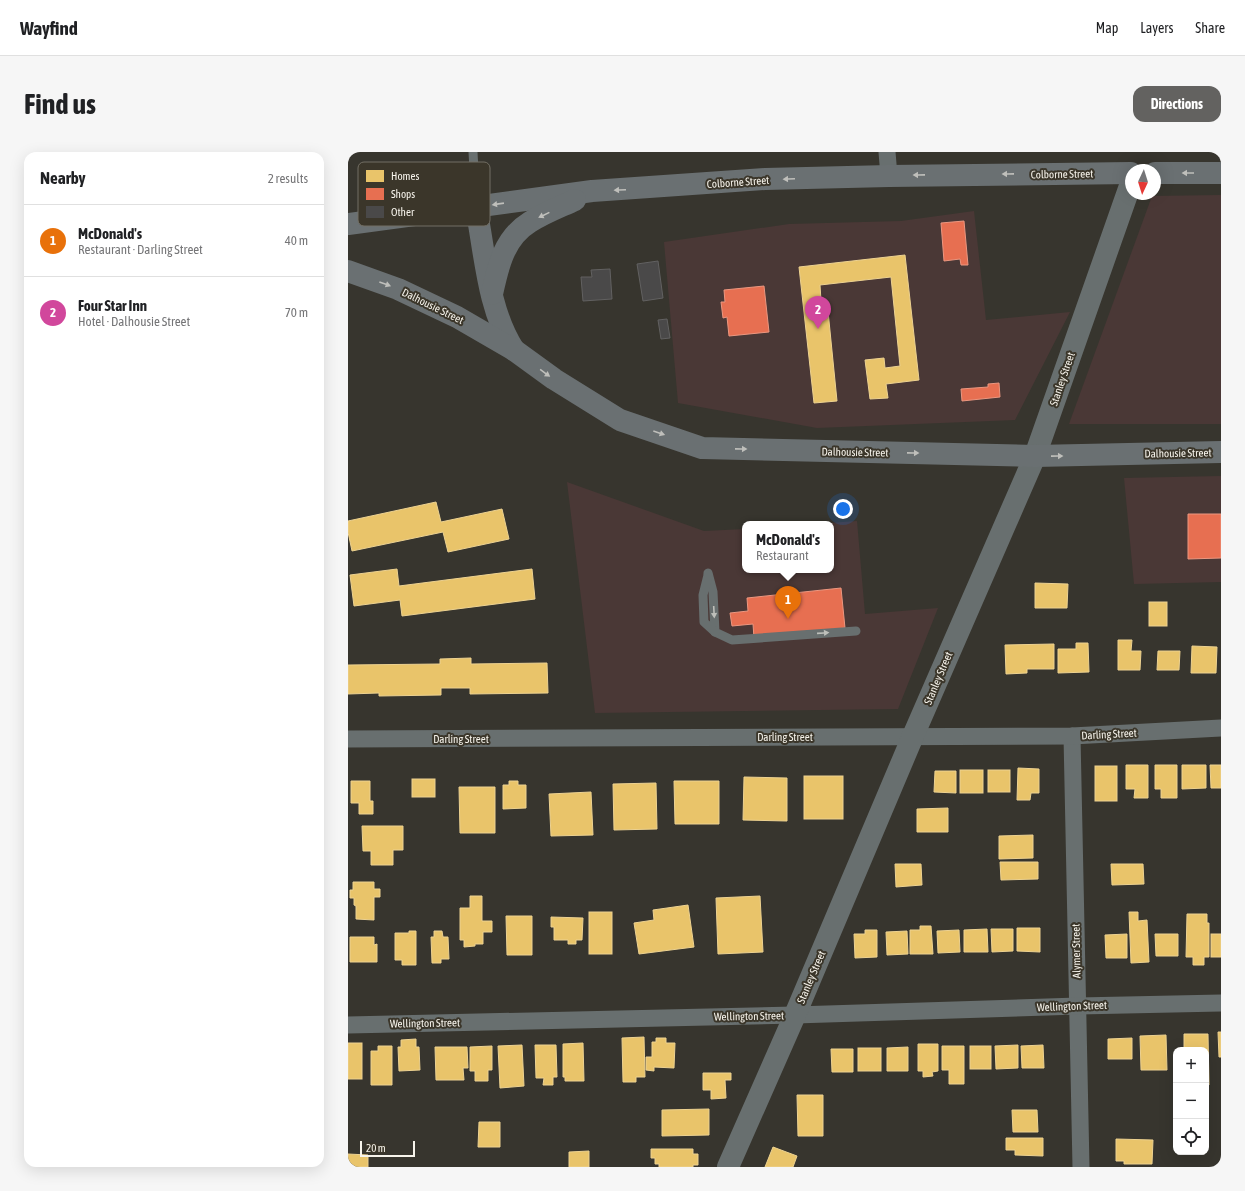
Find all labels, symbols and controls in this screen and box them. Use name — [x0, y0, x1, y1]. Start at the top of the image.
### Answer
text: Wayfind — [20, 17, 78, 39]
text: Map — [1096, 20, 1118, 36]
text: Layers — [1140, 20, 1173, 36]
text: Share — [1195, 20, 1225, 36]
button: Directions — [1133, 86, 1221, 122]
text: Find us — [24, 88, 96, 120]
legend — [358, 162, 490, 226]
north arrow — [1125, 164, 1161, 200]
street label: Colborne Street — [1031, 167, 1093, 181]
text: Nearby — [40, 168, 86, 188]
text: Homes — [391, 170, 419, 182]
one-way arrow — [1181, 170, 1194, 176]
text: 2 results — [268, 171, 308, 186]
one-way arrow — [1001, 171, 1014, 177]
one-way arrow — [912, 172, 925, 178]
street label: Colborne Street — [706, 174, 770, 190]
one-way arrow — [783, 175, 795, 182]
one-way arrow — [614, 186, 626, 193]
text: Shops — [391, 188, 415, 200]
one-way arrow — [492, 201, 504, 207]
text: Other — [391, 206, 415, 218]
one-way arrow — [539, 212, 550, 218]
text: McDonald's — [78, 225, 142, 242]
text: 1 — [50, 233, 56, 248]
text: 40 m — [285, 233, 308, 248]
text: Restaurant · Darling Street — [78, 242, 203, 257]
one-way arrow — [379, 282, 391, 288]
street label: Dalhousie Street — [400, 286, 466, 326]
pin: 2 — [805, 296, 831, 329]
text: Four Star Inn — [78, 297, 147, 314]
text: 2 — [50, 305, 56, 320]
text: 70 m — [285, 305, 308, 320]
text: Hotel · Dalhousie Street — [78, 314, 190, 329]
street label: Stanley Street — [1047, 351, 1077, 407]
one-way arrow — [540, 369, 551, 377]
one-way arrow — [654, 431, 666, 437]
street label: Dalhousie Street — [821, 445, 889, 459]
one-way arrow — [735, 446, 748, 452]
street label: Dalhousie Street — [1144, 446, 1212, 460]
one-way arrow — [907, 450, 920, 456]
one-way arrow — [1051, 453, 1064, 459]
your location — [833, 499, 853, 519]
popup — [742, 521, 834, 573]
text: McDonald's — [756, 531, 820, 548]
text: Restaurant — [756, 548, 809, 563]
pin: 1 — [775, 586, 801, 619]
one-way arrow — [711, 606, 718, 618]
one-way arrow — [817, 630, 829, 637]
street label: Stanley Street — [922, 650, 954, 706]
street label: Darling Street — [1081, 727, 1137, 741]
street label: Darling Street — [757, 731, 813, 743]
street label: Darling Street — [433, 733, 489, 745]
street label: Alymer Street — [1070, 924, 1082, 978]
street label: Stanley Street — [795, 949, 827, 1005]
street label: Wellington Street — [1037, 999, 1107, 1013]
street label: Wellington Street — [714, 1009, 784, 1023]
street label: Wellington Street — [390, 1016, 460, 1030]
map controls — [1173, 1047, 1209, 1155]
button: + — [1173, 1047, 1209, 1083]
button: − — [1173, 1083, 1209, 1119]
button: locate — [1173, 1119, 1209, 1155]
scale bar — [360, 1139, 415, 1158]
text: 20 m — [366, 1142, 386, 1154]

